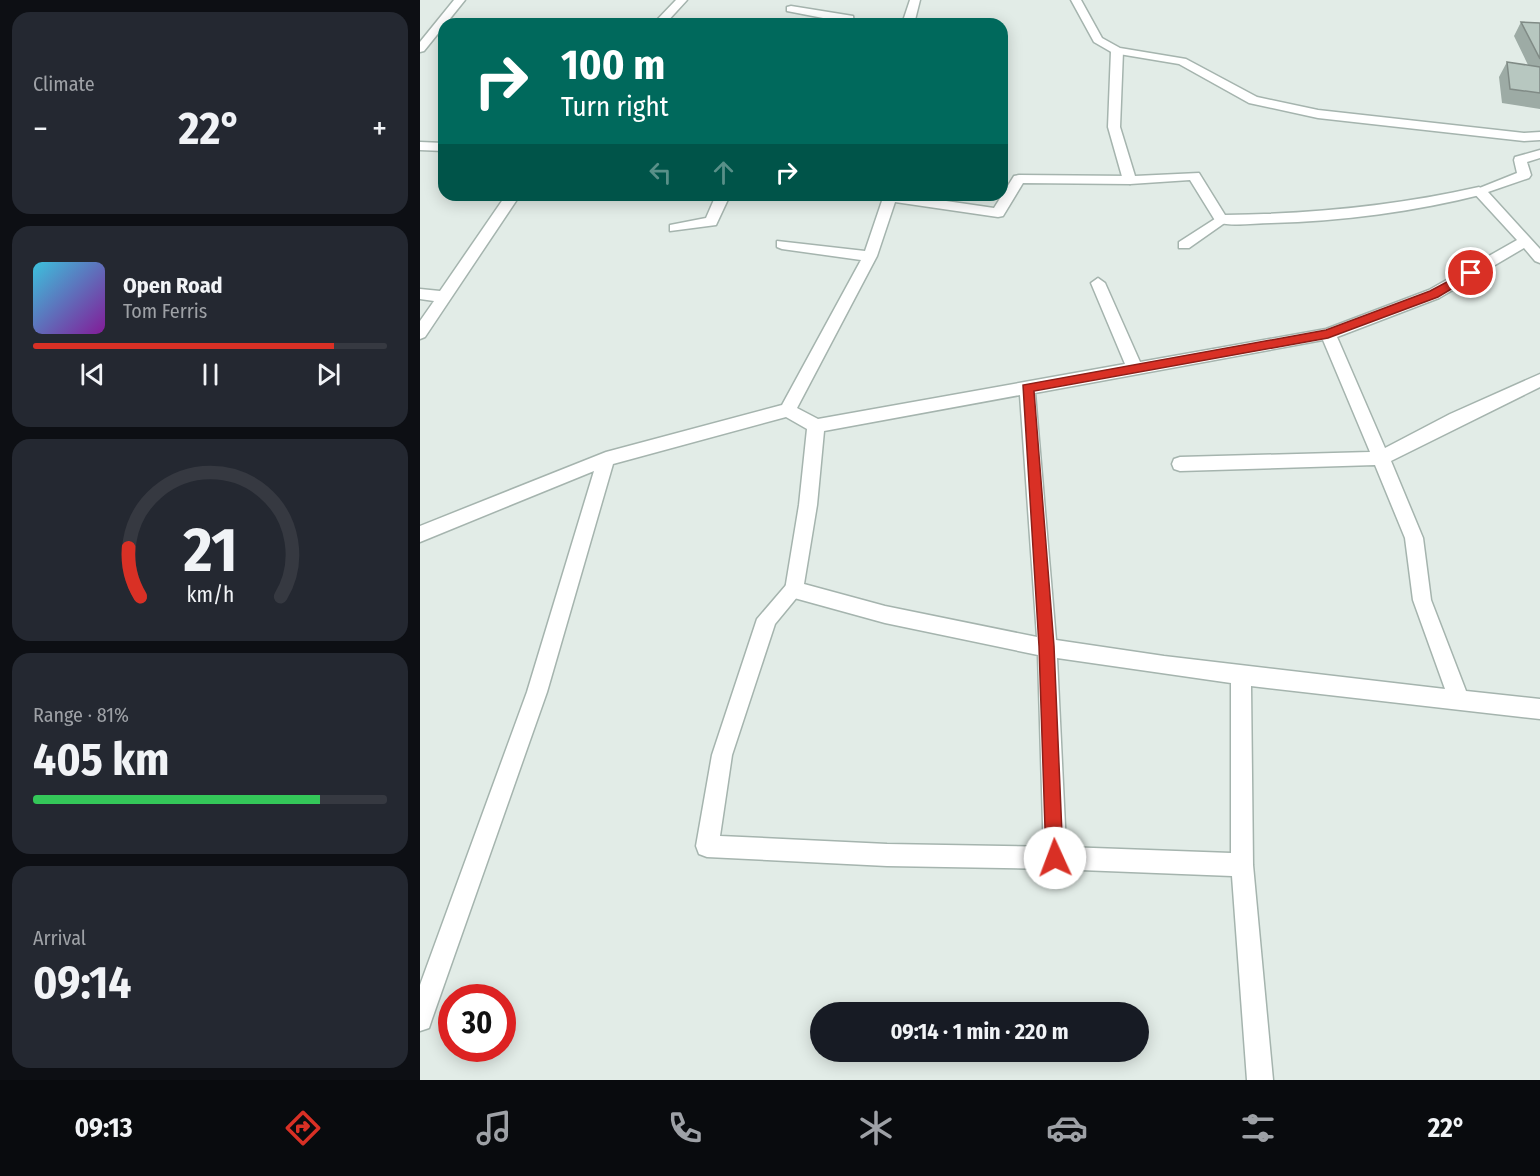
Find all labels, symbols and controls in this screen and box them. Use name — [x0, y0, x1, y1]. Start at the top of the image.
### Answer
text: 100 m — [561, 40, 665, 90]
icon: right — [462, 42, 540, 120]
text: Climate — [33, 72, 95, 96]
text: Turn right — [561, 91, 669, 123]
text: 22° — [179, 102, 241, 156]
text: − — [33, 109, 48, 149]
text: + — [372, 109, 387, 149]
icon: left — [644, 156, 677, 189]
icon: ahead — [707, 156, 740, 189]
icon: right — [770, 156, 803, 189]
pin — [1445, 247, 1496, 298]
icon: arrive — [1454, 256, 1487, 289]
text: Open Road — [123, 272, 223, 299]
text: Tom Ferris — [123, 299, 207, 323]
icon: previous — [76, 358, 109, 391]
icon: pause — [194, 358, 227, 391]
icon: next — [312, 358, 345, 391]
text: 21 — [182, 513, 237, 588]
text: km/h — [186, 582, 234, 608]
text: Range · 81% — [33, 703, 129, 727]
text: 405 km — [33, 733, 169, 787]
position arrow — [1023, 826, 1087, 890]
text: Arrival — [33, 926, 86, 950]
text: 09:14 — [33, 956, 131, 1010]
speed limit sign: 30 — [438, 984, 516, 1062]
text: 09:14 · 1 min · 220 m — [890, 1018, 1069, 1045]
icon: directions — [282, 1107, 324, 1149]
icon: music — [473, 1107, 515, 1149]
icon: phone — [664, 1107, 706, 1149]
icon: climate — [855, 1107, 897, 1149]
icon: car — [1046, 1107, 1088, 1149]
icon: filters — [1237, 1107, 1279, 1149]
text: 09:13 — [75, 1112, 132, 1144]
text: 22° — [1428, 1112, 1465, 1144]

